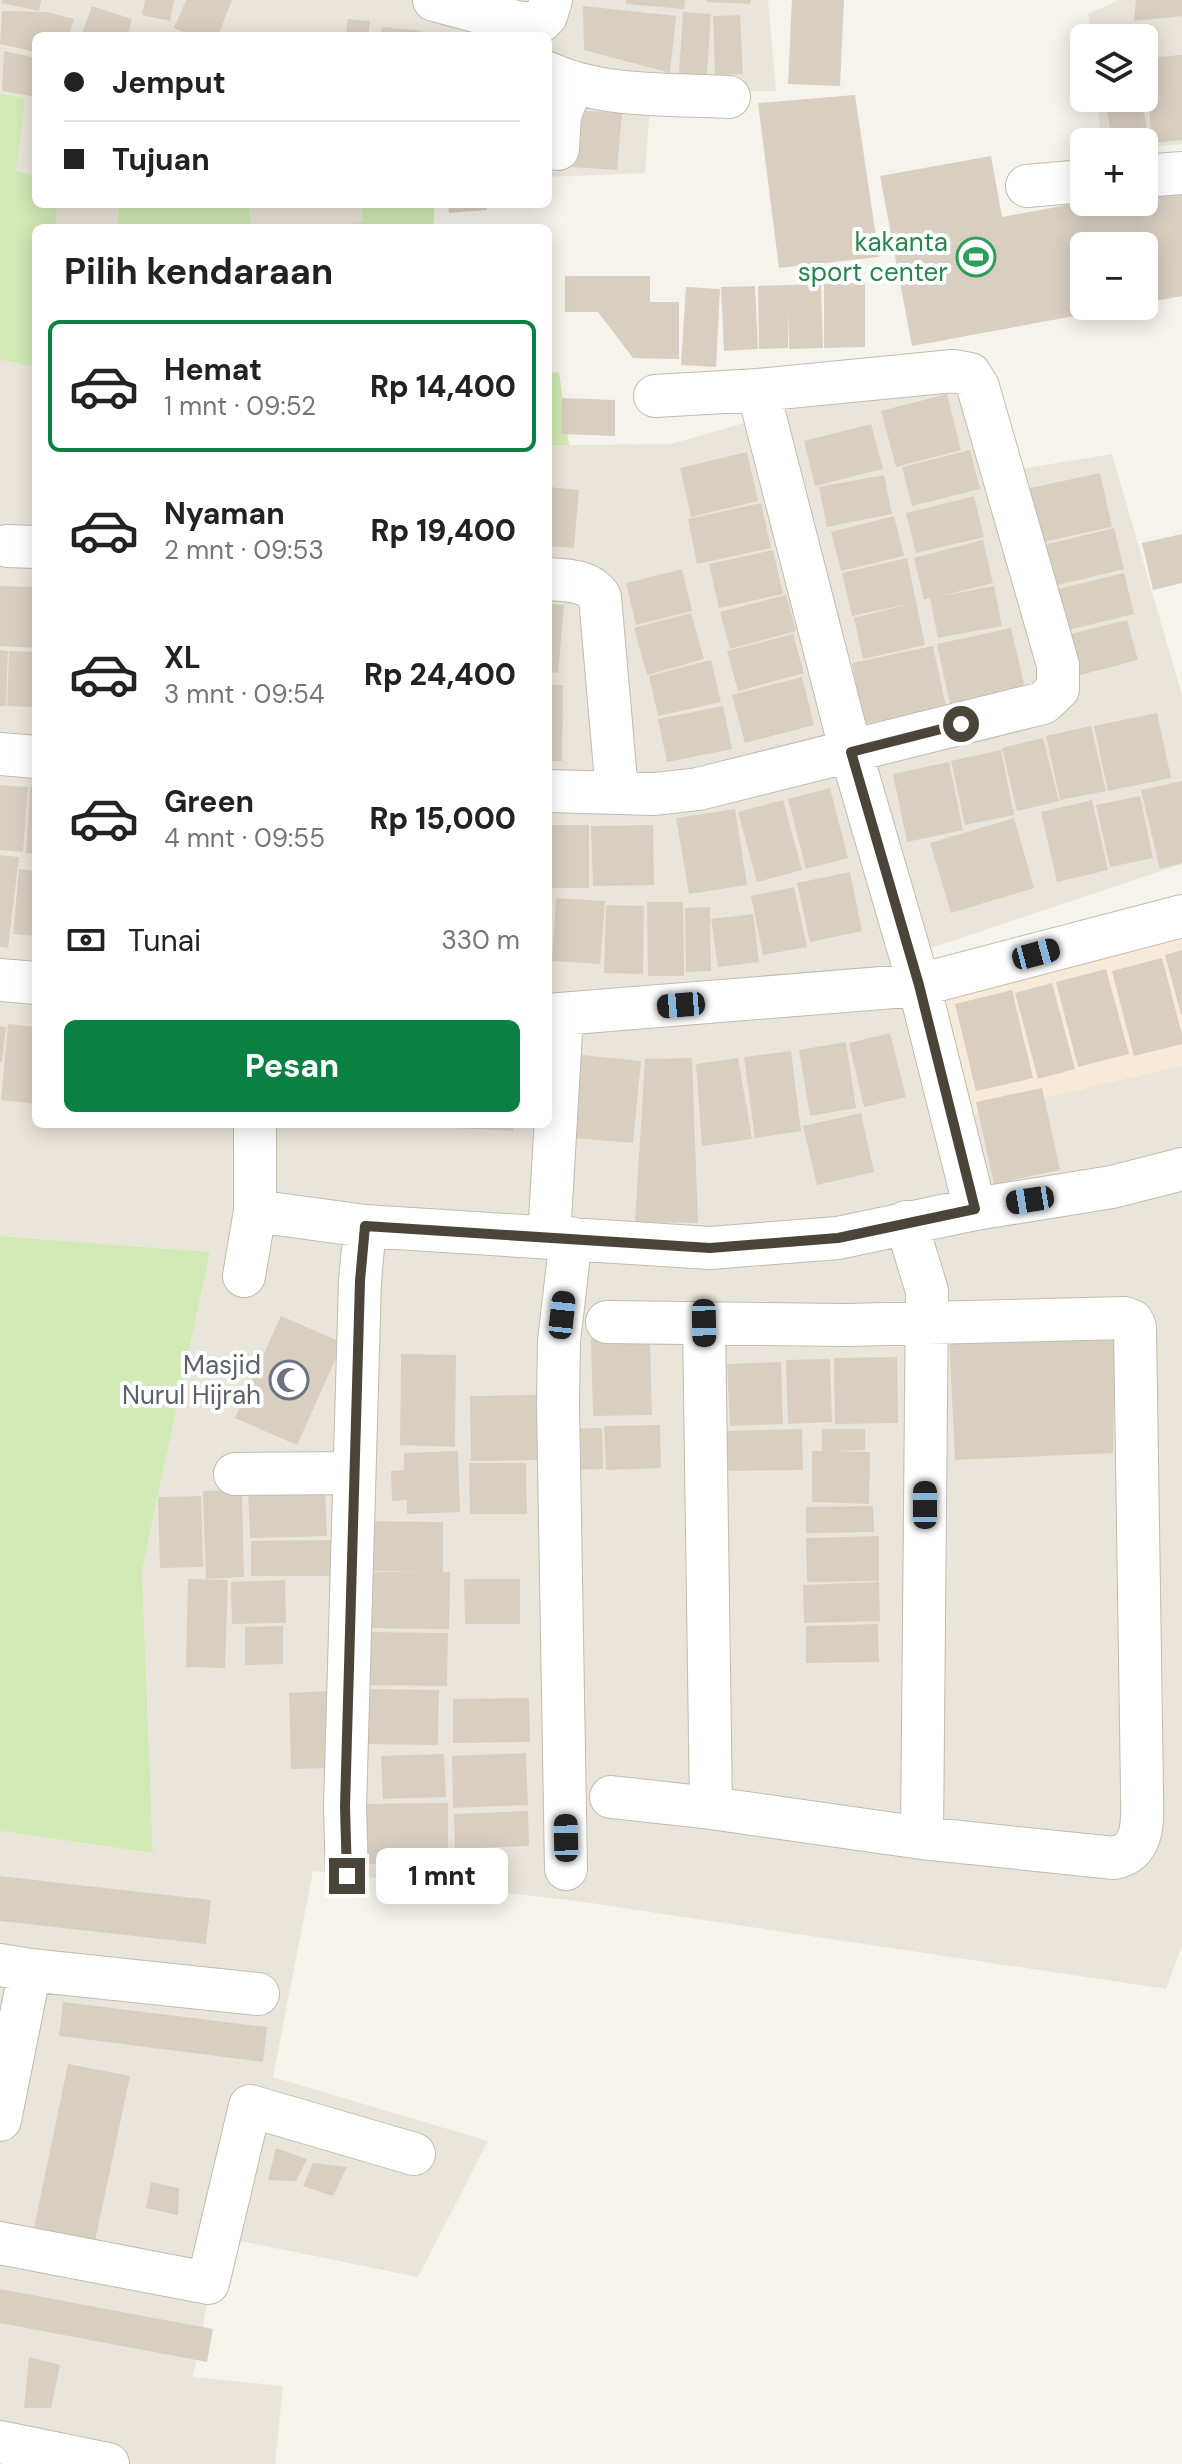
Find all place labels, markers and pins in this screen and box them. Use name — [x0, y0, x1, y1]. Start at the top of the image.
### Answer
place label: kakanta sport center — [798, 225, 948, 289]
sports icon: kakanta sport center — [955, 236, 997, 278]
place label: Masjid Nurul Hijrah — [122, 1348, 261, 1412]
mosque icon: Masjid Nurul Hijrah — [268, 1359, 310, 1401]

